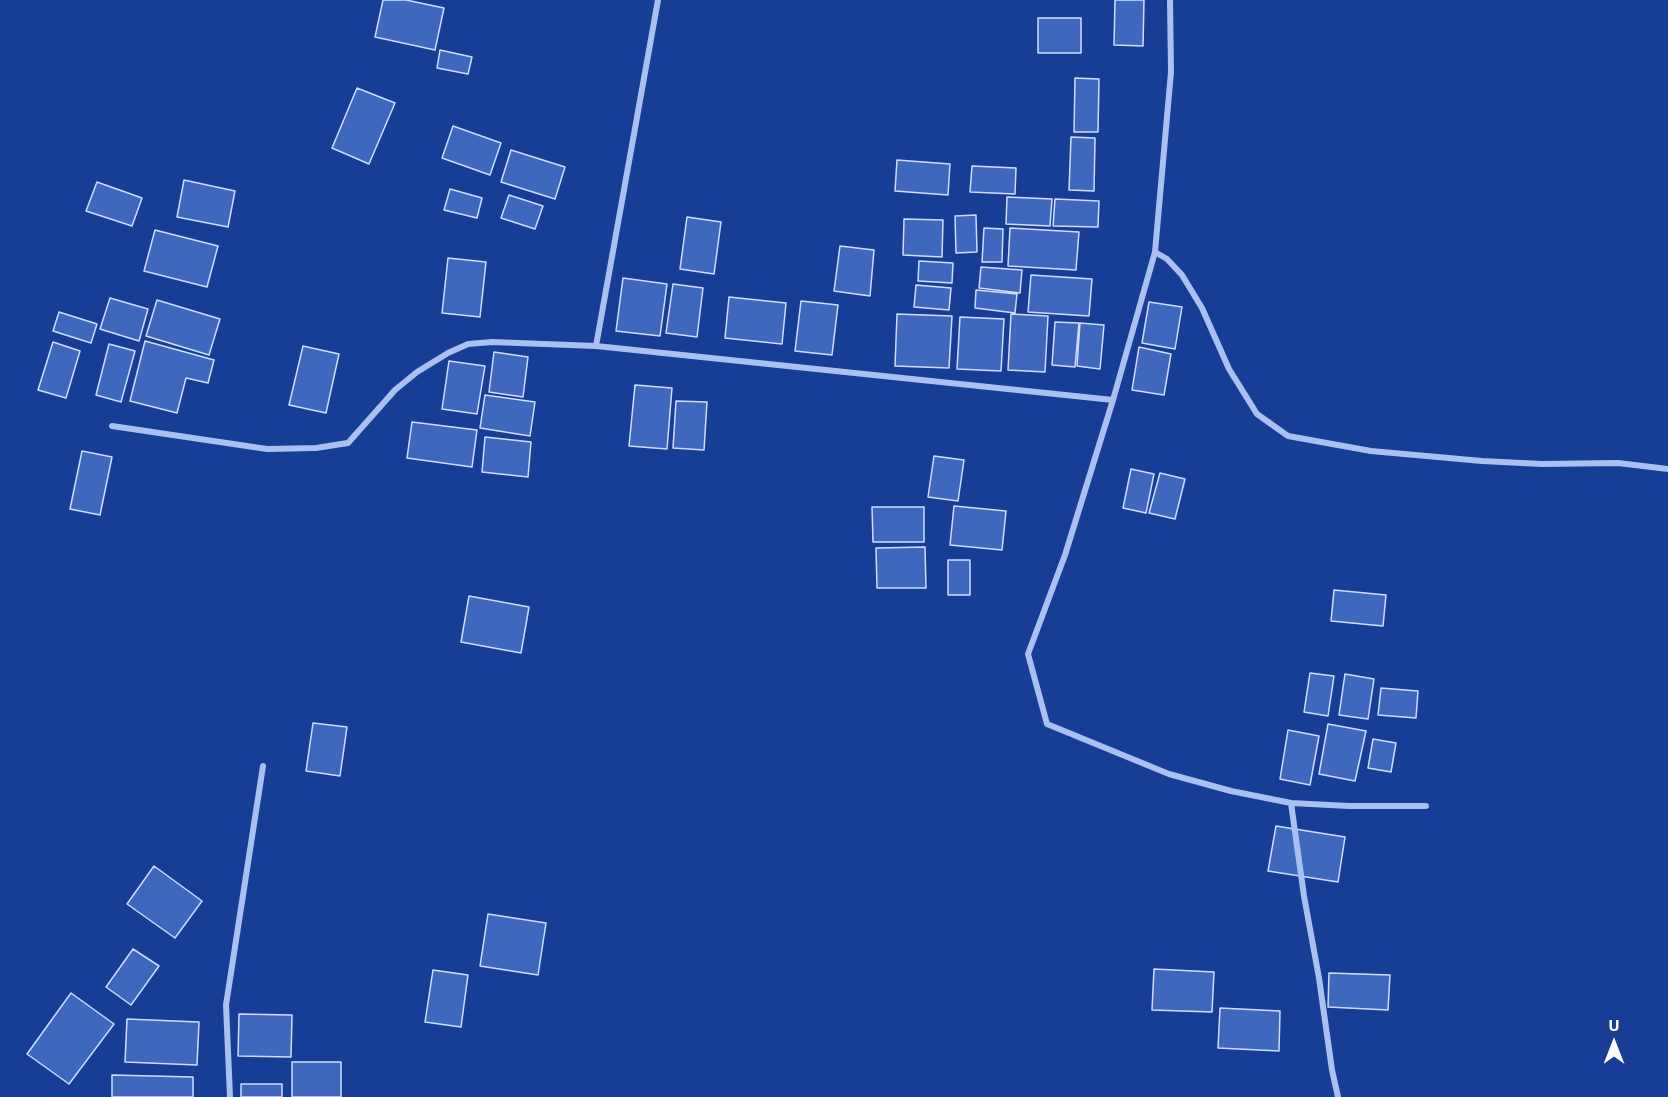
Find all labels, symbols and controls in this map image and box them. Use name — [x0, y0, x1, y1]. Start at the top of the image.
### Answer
north arrow — [1584, 1013, 1644, 1073]
text: U — [1609, 1015, 1619, 1034]

